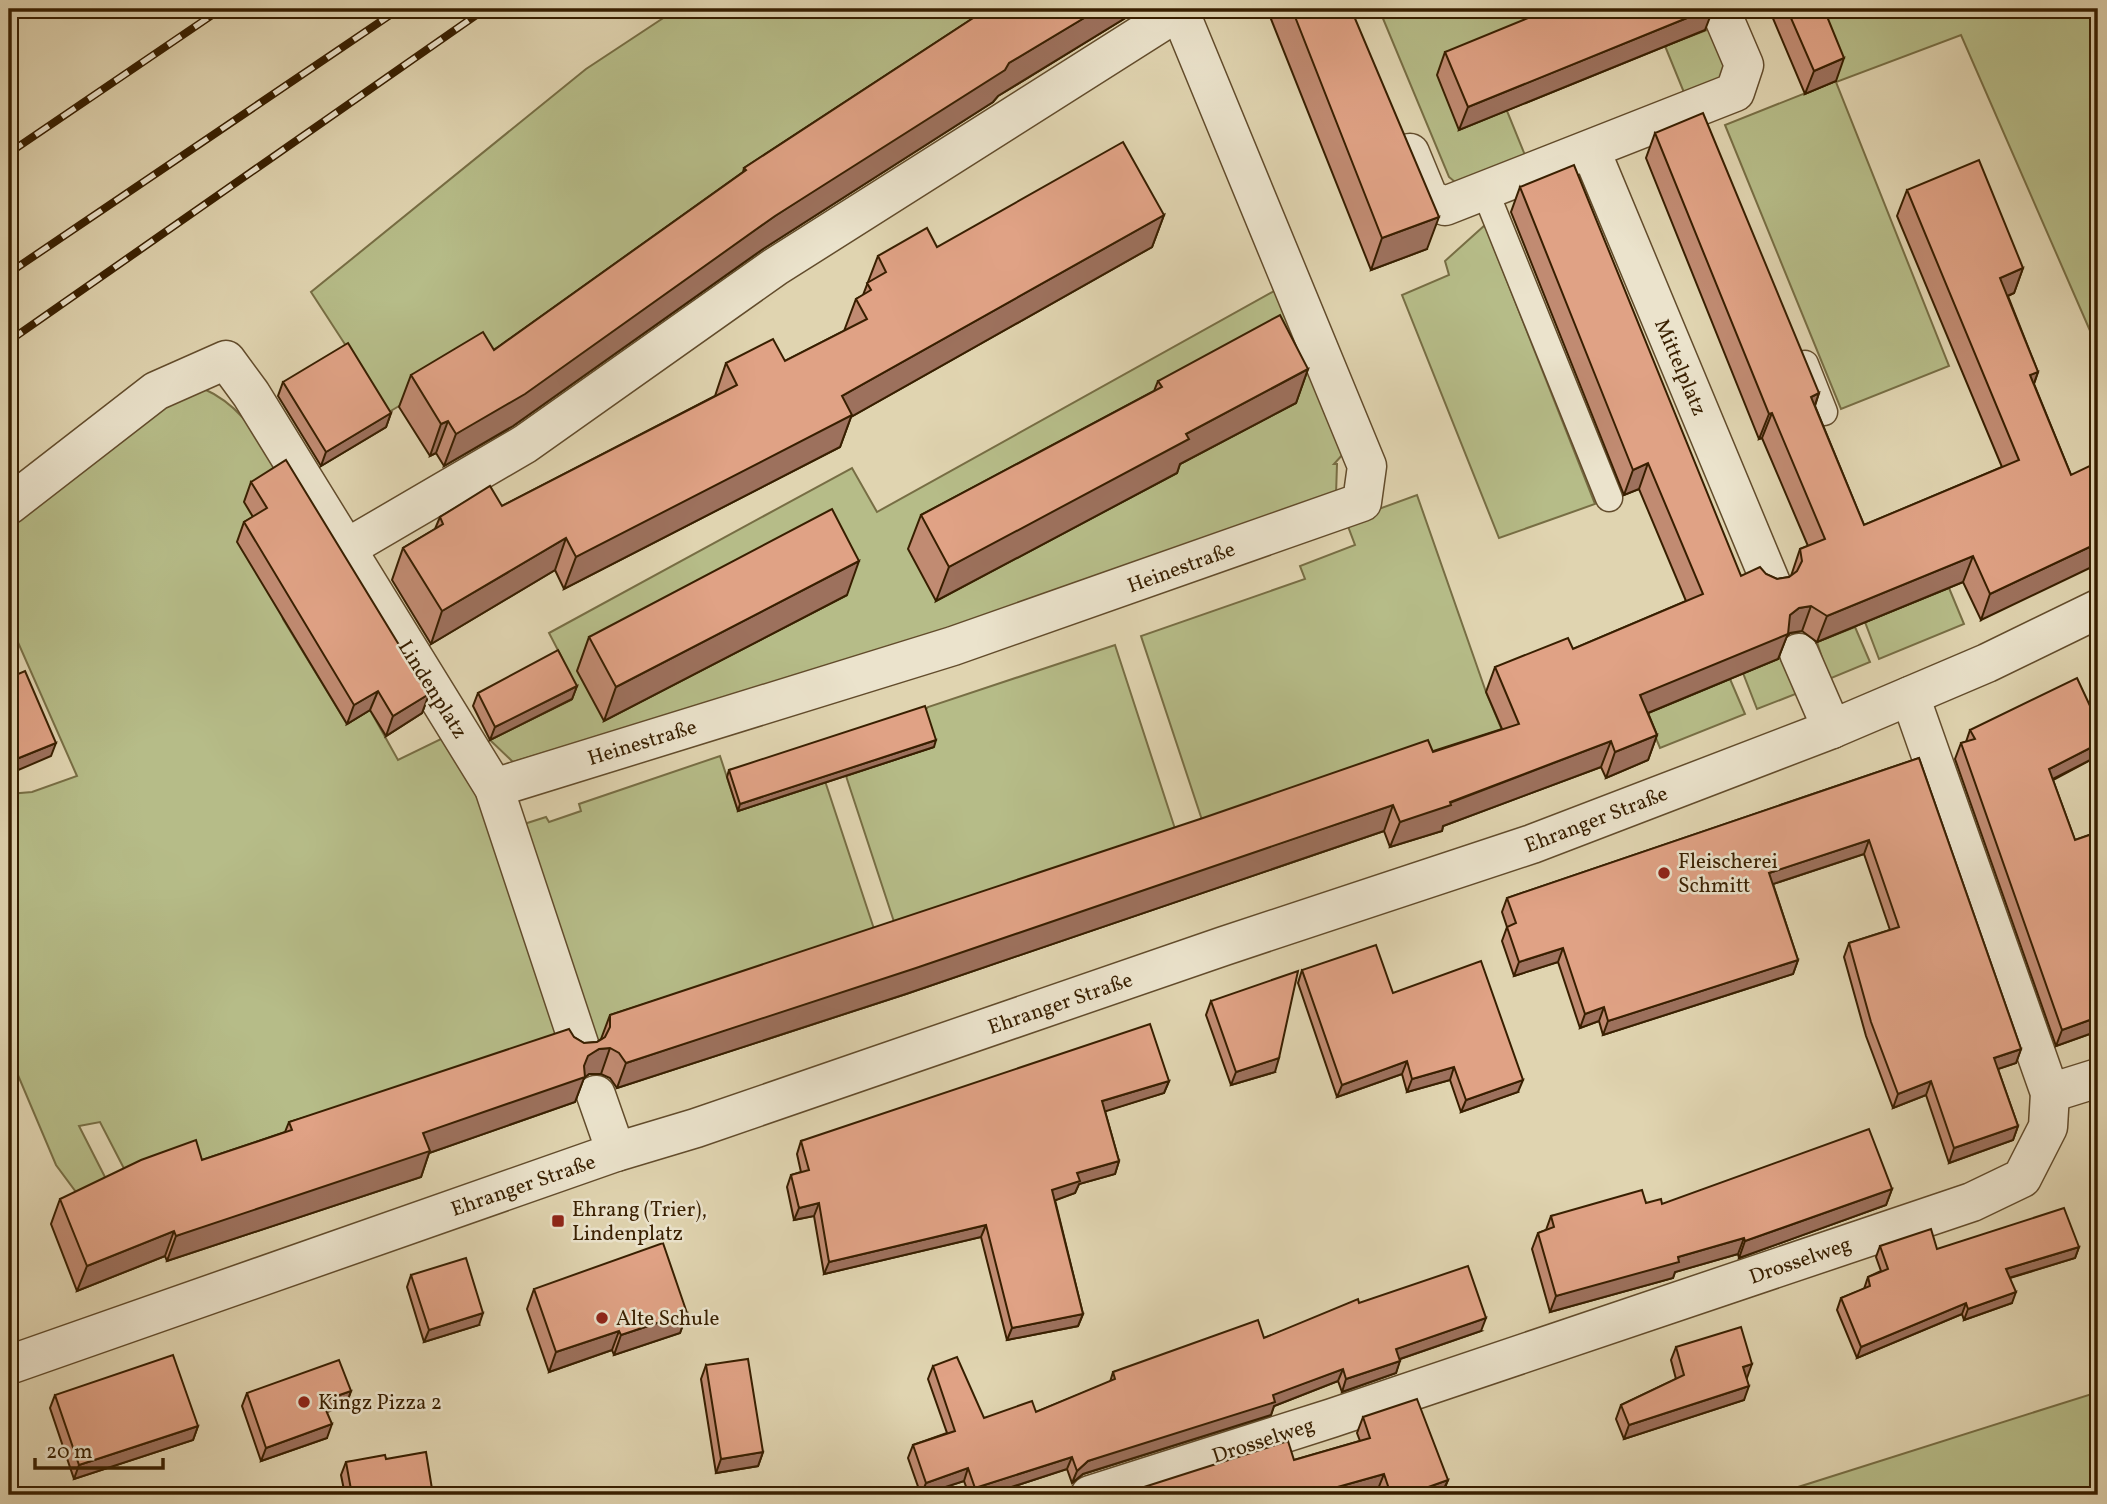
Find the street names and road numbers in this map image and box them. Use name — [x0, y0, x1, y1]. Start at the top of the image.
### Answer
street label: Mittelplatz — [1646, 315, 1713, 420]
street label: Heinestraße — [1124, 535, 1239, 601]
street label: Lindenplatz — [390, 635, 473, 745]
street label: Heinestraße — [584, 713, 701, 774]
street label: Ehranger Straße — [1521, 780, 1672, 861]
street label: Ehranger Straße — [984, 966, 1137, 1043]
street label: Ehranger Straße — [447, 1148, 600, 1225]
street label: Drosselweg — [1746, 1230, 1855, 1292]
street label: Drosselweg — [1208, 1411, 1318, 1472]

